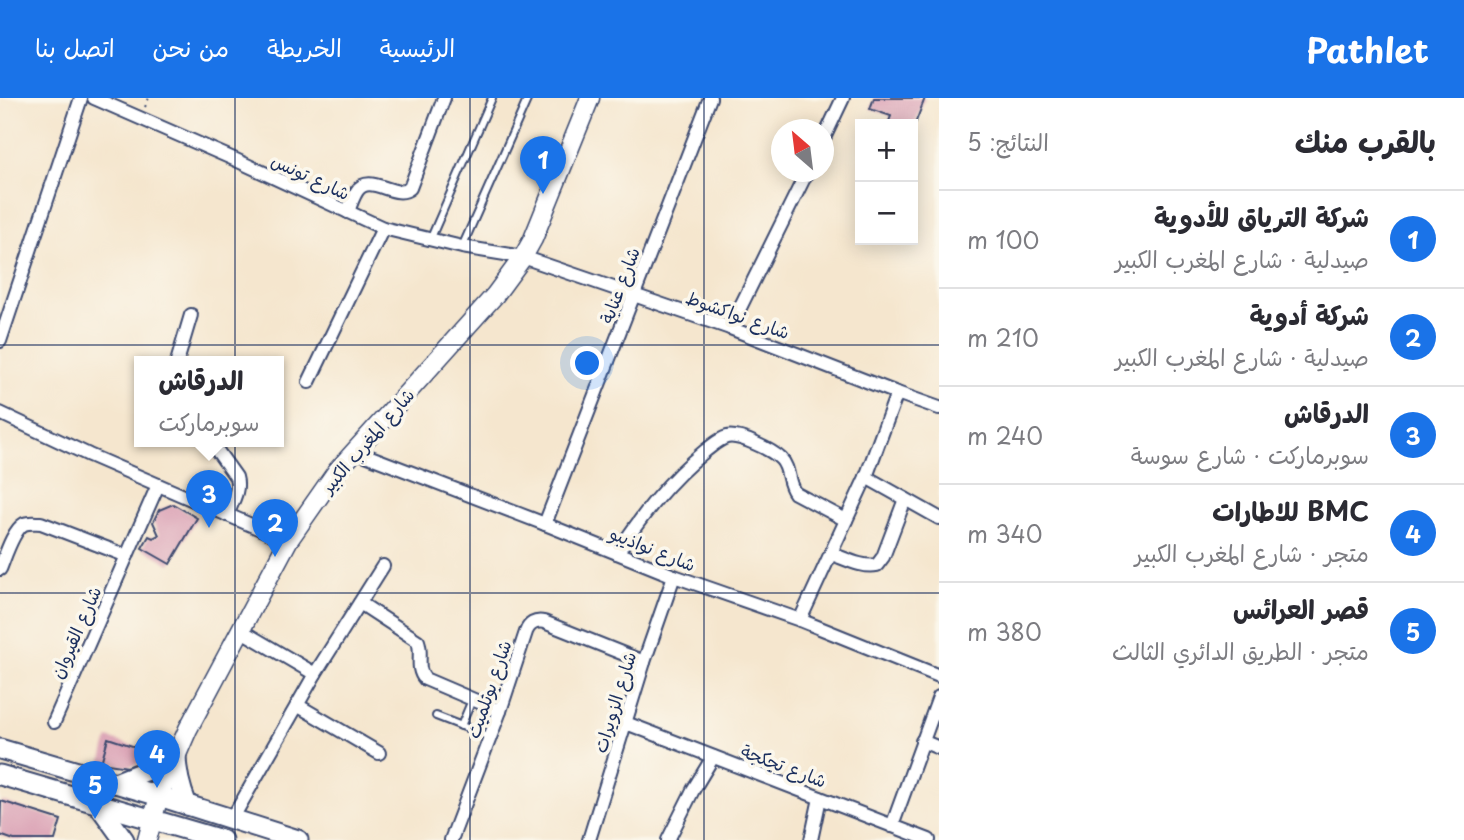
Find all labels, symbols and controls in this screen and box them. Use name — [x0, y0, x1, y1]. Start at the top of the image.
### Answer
text: Pathlet — [1306, 24, 1429, 74]
text: اتصل بنا — [35, 29, 115, 65]
text: من نحن — [153, 29, 229, 65]
text: الخريطة — [267, 29, 342, 65]
text: الرئيسية — [380, 29, 455, 65]
text: بالقرب منك — [1295, 118, 1436, 163]
north arrow — [771, 119, 834, 182]
map controls — [855, 119, 918, 245]
button: + — [855, 119, 918, 182]
text: النتائج: 5 — [967, 124, 1049, 159]
pin: 1 — [520, 136, 566, 194]
street label: شارع تونس — [267, 146, 355, 206]
button: − — [855, 182, 918, 245]
text: شركة الترياق للأدوية — [1154, 197, 1369, 236]
text: 100 m — [967, 222, 1039, 257]
text: 1 — [1408, 222, 1419, 257]
text: صيدلية · شارع المغرب الكبير — [1115, 241, 1369, 276]
street label: شارع عنابة — [592, 243, 646, 327]
street label: شارع نواكشوط — [682, 283, 794, 345]
text: شركة أدوية — [1250, 295, 1369, 334]
text: 210 m — [967, 320, 1039, 355]
text: 2 — [1405, 320, 1421, 355]
text: صيدلية · شارع المغرب الكبير — [1115, 339, 1369, 374]
your location — [570, 346, 604, 380]
popup — [134, 356, 284, 447]
text: الدرقاش — [158, 360, 243, 399]
street label: شارع المغرب الكبير — [312, 382, 420, 500]
text: الدرقاش — [1284, 393, 1369, 432]
text: سوبرماركت — [158, 404, 260, 439]
text: 240 m — [967, 418, 1043, 453]
text: 3 — [1405, 418, 1421, 453]
text: سوبرماركت · شارع سوسة — [1131, 437, 1369, 472]
pin: 3 — [186, 470, 232, 528]
text: BMC للاطارات — [1212, 491, 1369, 530]
pin: 2 — [252, 499, 298, 557]
text: 340 m — [967, 516, 1043, 551]
text: 4 — [1405, 516, 1421, 551]
street label: شارع نواذيبو — [605, 518, 700, 577]
text: متجر · شارع المغرب الكبير — [1135, 535, 1369, 570]
street label: شارع القيروان — [43, 581, 107, 683]
text: قصر العرائس — [1233, 589, 1369, 628]
text: 380 m — [967, 614, 1042, 649]
text: 5 — [1406, 614, 1420, 649]
text: متجر · الطريق الدائري الثالث — [1112, 633, 1369, 668]
street label: شارع بوتلميت — [459, 636, 517, 742]
street label: شارع الزويرات — [586, 648, 642, 756]
pin: 4 — [134, 730, 180, 788]
street label: شارع تجكجة — [737, 736, 831, 794]
pin: 5 — [72, 761, 118, 819]

